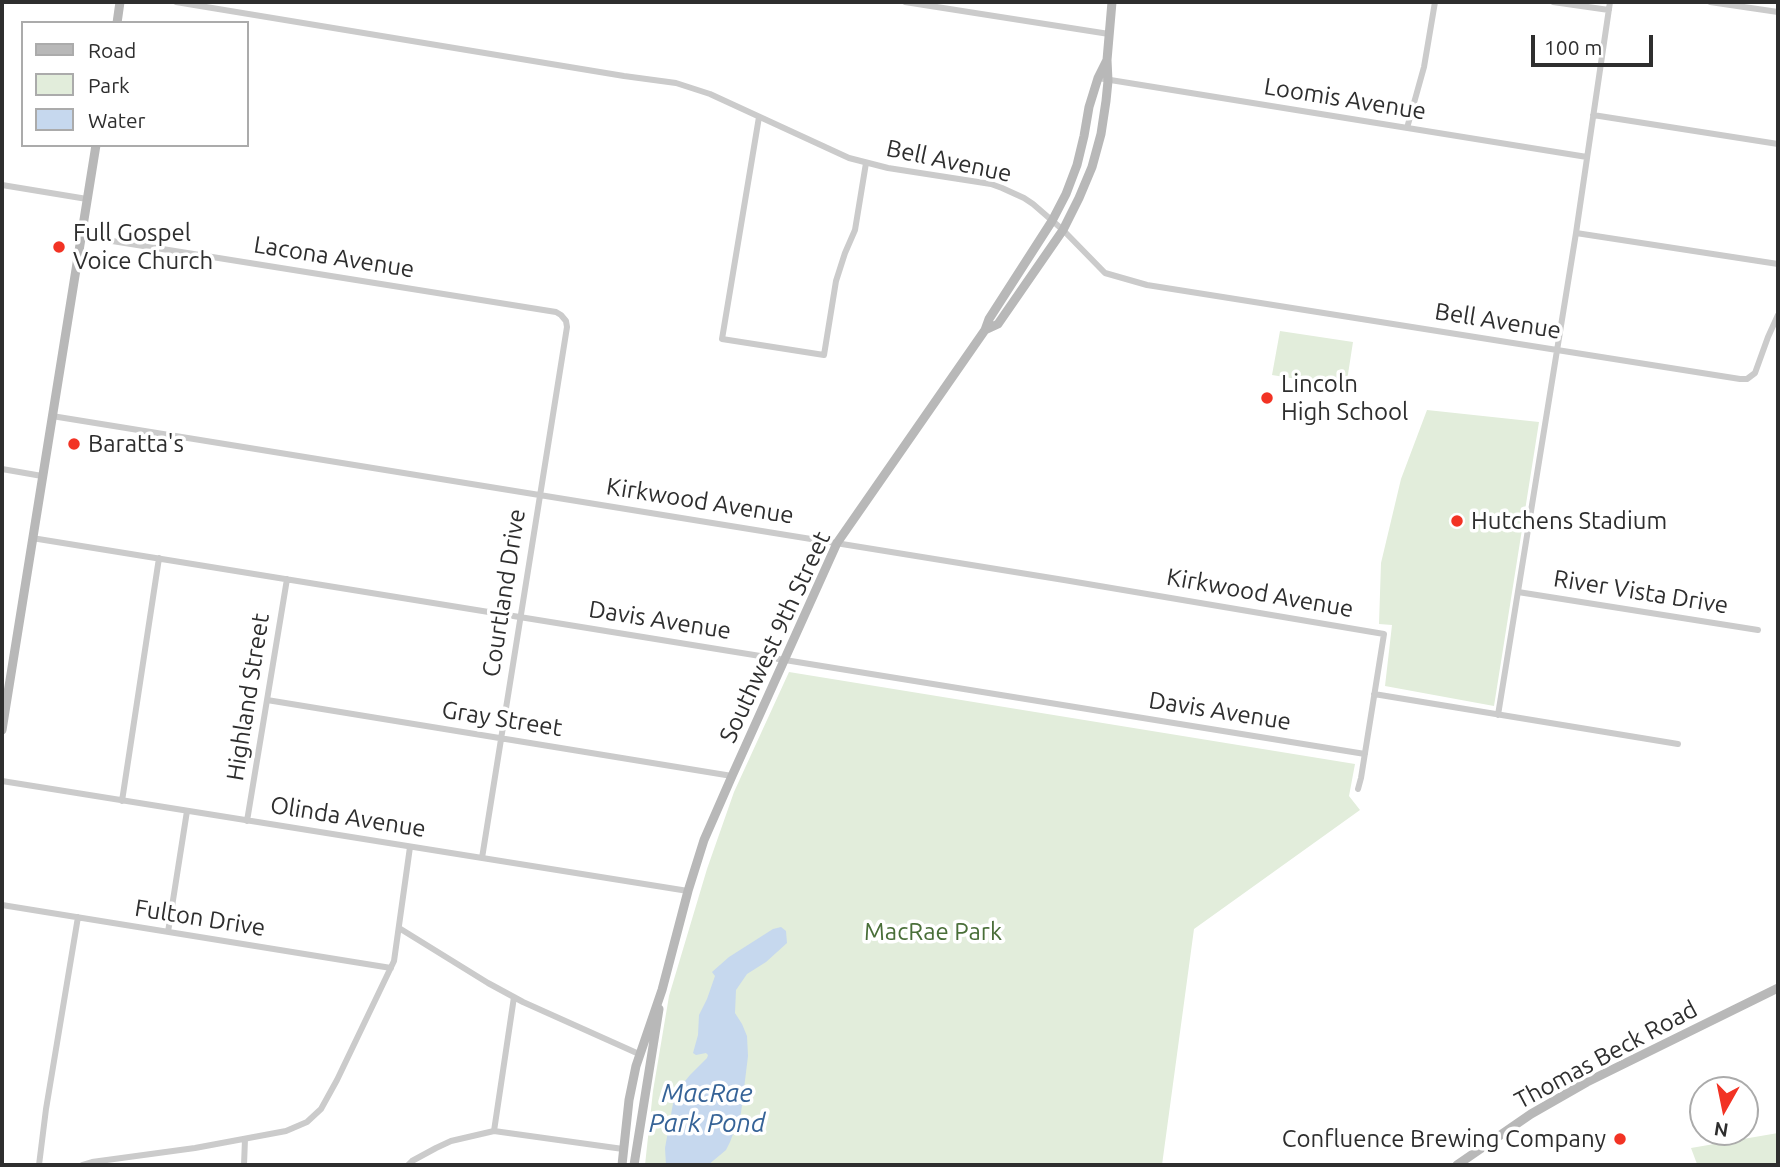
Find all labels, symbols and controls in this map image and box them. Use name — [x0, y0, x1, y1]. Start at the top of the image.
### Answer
legend — [21, 21, 248, 147]
scale bar — [1535, 21, 1658, 65]
text: 100 m — [1544, 35, 1602, 59]
text: Road — [88, 38, 136, 62]
street label: Loomis Avenue — [1262, 72, 1428, 126]
text: Park — [88, 73, 130, 97]
text: Water — [88, 108, 146, 132]
street label: Bell Avenue — [884, 134, 1014, 188]
place label: Full Gospel Voice Church — [73, 219, 213, 275]
street label: Lacona Avenue — [252, 230, 416, 284]
marker: Full Gospel Voice Church — [51, 239, 67, 255]
street label: Bell Avenue — [1433, 297, 1563, 345]
place label: Lincoln High School — [1281, 370, 1408, 426]
marker: Lincoln High School — [1259, 390, 1275, 406]
place label: Baratta's — [88, 430, 184, 458]
marker: Baratta's — [66, 436, 82, 452]
street label: Kirkwood Avenue — [604, 472, 796, 530]
street label: Courtland Drive — [477, 507, 531, 679]
place label: Hutchens Stadium — [1471, 507, 1667, 535]
marker: Hutchens Stadium — [1449, 513, 1465, 529]
street label: Southwest 9th Street — [713, 527, 837, 747]
street label: Kirkwood Avenue — [1164, 562, 1356, 624]
street label: River Vista Drive — [1552, 564, 1730, 620]
street label: Davis Avenue — [587, 595, 733, 645]
street label: Highland Street — [221, 611, 275, 783]
street label: Davis Avenue — [1147, 686, 1293, 736]
street label: Gray Street — [440, 695, 564, 743]
street label: Olinda Avenue — [268, 790, 428, 844]
street label: Fulton Drive — [133, 893, 267, 943]
park label: MacRae Park — [864, 918, 1002, 946]
street label: Thomas Beck Road — [1510, 995, 1702, 1115]
north arrow — [1689, 1076, 1759, 1146]
water label: MacRae Park Pond — [649, 1077, 765, 1138]
text: N — [1712, 1118, 1730, 1142]
place label: Confluence Brewing Company — [1282, 1125, 1606, 1153]
marker: Confluence Brewing Company — [1612, 1131, 1628, 1147]

